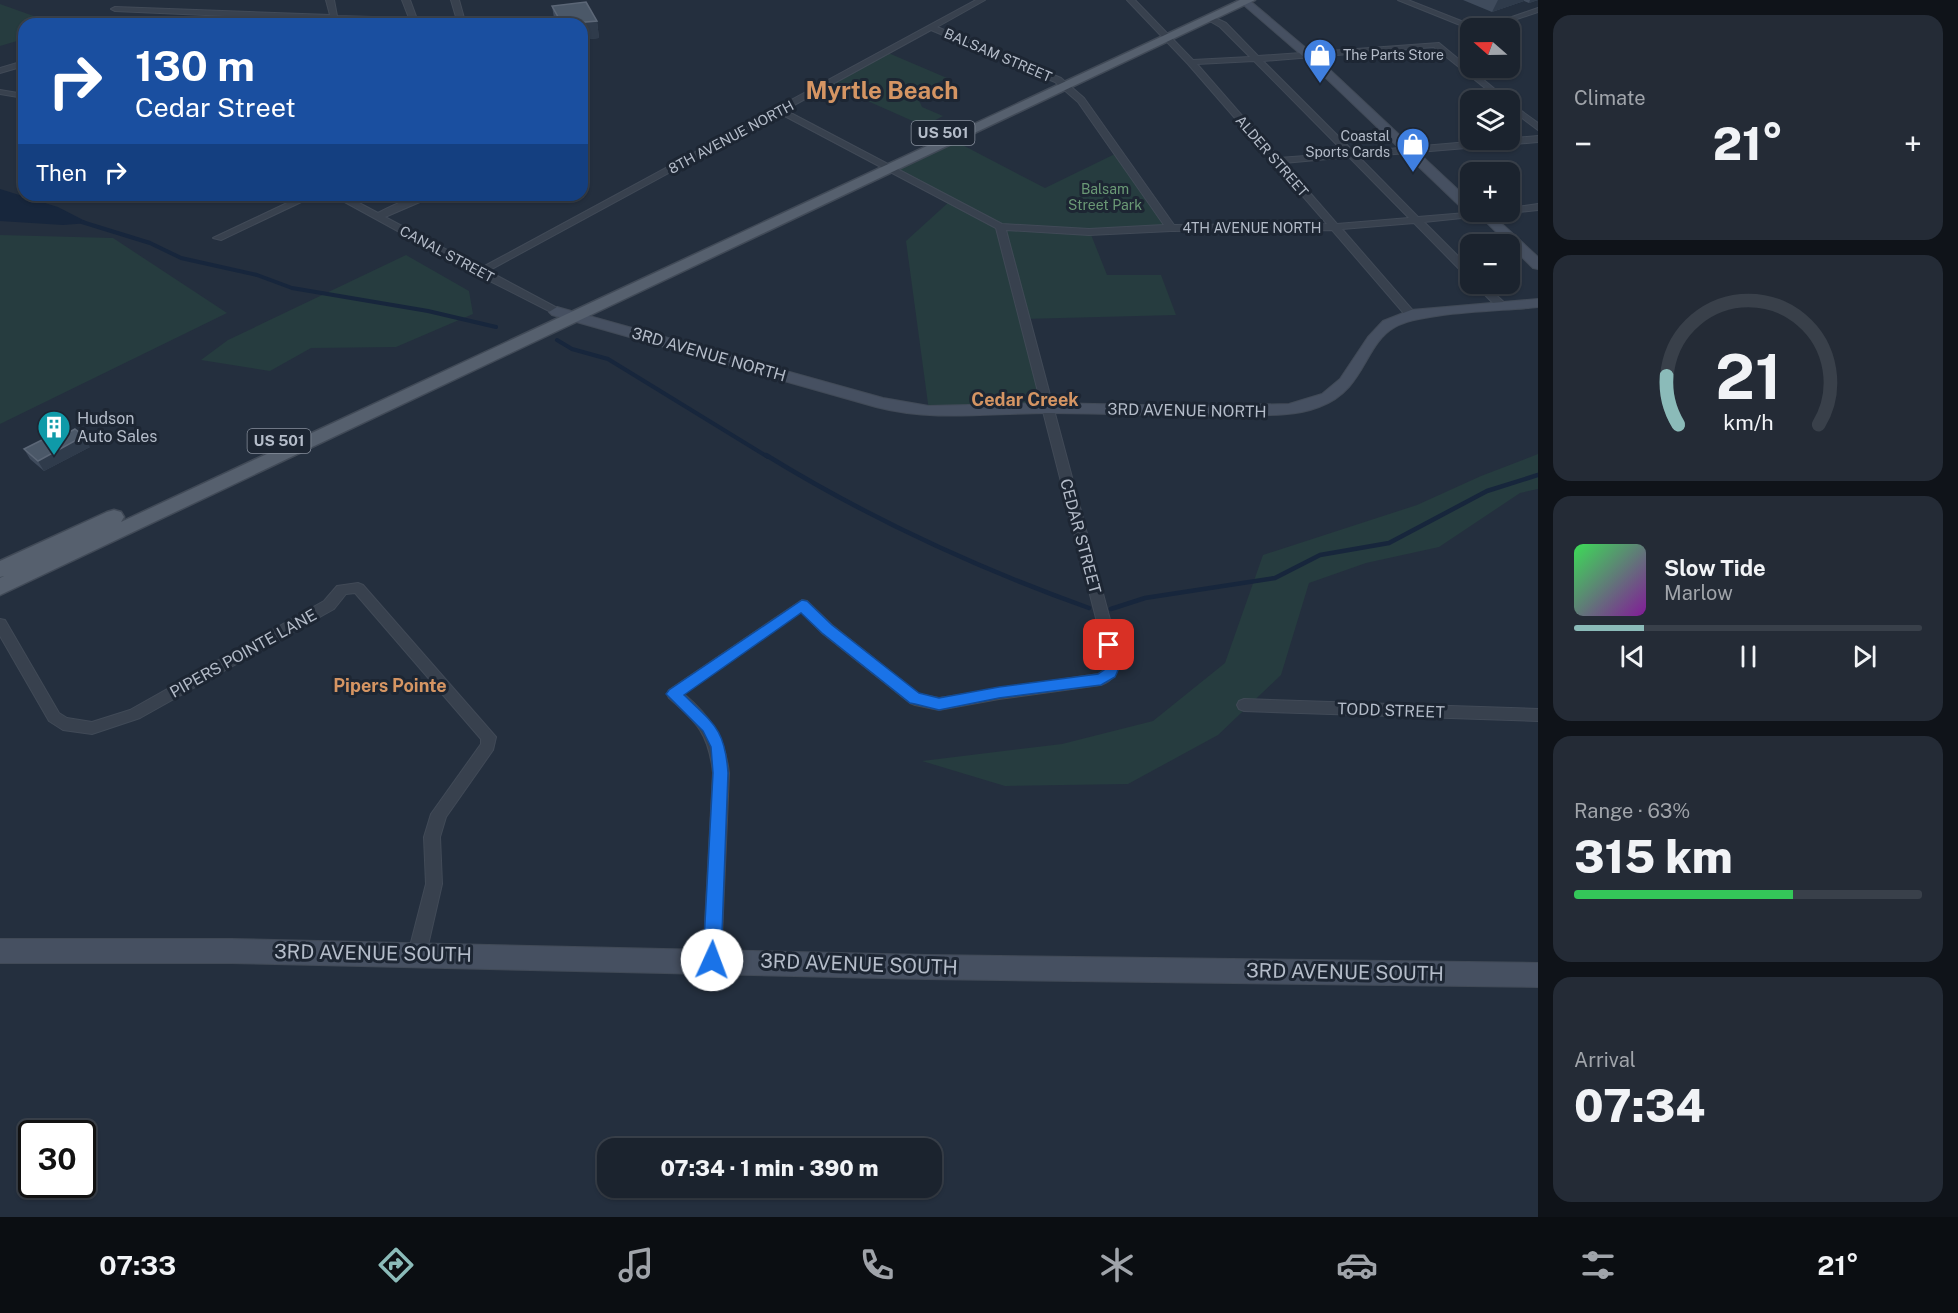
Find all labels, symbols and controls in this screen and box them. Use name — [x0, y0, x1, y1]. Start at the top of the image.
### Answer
north arrow — [1460, 18, 1520, 78]
map controls — [1460, 18, 1520, 294]
street label: BALSAM STREET — [942, 25, 1054, 85]
shop icon: The Parts Store — [1302, 37, 1338, 84]
text: 130 m — [135, 41, 255, 90]
icon: right — [36, 42, 114, 120]
place label: The Parts Store — [1343, 47, 1444, 63]
district label: Myrtle Beach — [806, 76, 958, 104]
text: Climate — [1574, 86, 1646, 110]
button: layers — [1460, 90, 1520, 150]
text: Cedar Street — [135, 91, 296, 123]
street label: 8TH AVENUE NORTH — [666, 97, 796, 177]
street label: ALDER STREET — [1232, 112, 1312, 200]
text: 21° — [1713, 117, 1783, 170]
road number: US 501 — [912, 121, 974, 145]
text: − — [1574, 125, 1592, 163]
text: + — [1904, 125, 1922, 163]
shop icon: Coastal Sports Cards — [1395, 126, 1431, 173]
place label: Coastal Sports Cards — [1305, 128, 1390, 160]
icon: right — [99, 156, 132, 189]
text: Then — [36, 160, 87, 186]
button: + — [1460, 162, 1520, 222]
park label: Balsam Street Park — [1068, 181, 1142, 213]
street label: 4TH AVENUE NORTH — [1182, 220, 1322, 236]
street label: CANAL STREET — [397, 222, 497, 286]
button: − — [1460, 234, 1520, 294]
street label: 3RD AVENUE NORTH — [630, 323, 788, 386]
text: 21 — [1715, 340, 1781, 413]
district label: Cedar Creek — [971, 389, 1079, 410]
street label: 3RD AVENUE NORTH — [1107, 400, 1267, 421]
building icon: Hudson Auto Sales — [36, 409, 72, 456]
place label: Hudson Auto Sales — [77, 409, 157, 446]
text: km/h — [1723, 411, 1773, 436]
road number: US 501 — [248, 429, 310, 453]
street label: CEDAR STREET — [1056, 477, 1105, 596]
text: Slow Tide — [1664, 555, 1766, 581]
text: Marlow — [1664, 581, 1733, 605]
street label: PIPERS POINTE LANE — [167, 605, 320, 702]
pin — [1083, 619, 1134, 670]
icon: arrive — [1092, 628, 1125, 661]
icon: previous — [1616, 640, 1649, 673]
icon: pause — [1732, 640, 1765, 673]
icon: next — [1848, 640, 1881, 673]
district label: Pipers Pointe — [333, 675, 447, 696]
street label: TODD STREET — [1337, 699, 1446, 722]
text: Range · 63% — [1574, 799, 1690, 823]
text: 315 km — [1574, 830, 1733, 883]
position arrow — [680, 928, 744, 992]
street label: 3RD AVENUE SOUTH — [274, 939, 472, 967]
street label: 3RD AVENUE SOUTH — [760, 949, 958, 979]
street label: 3RD AVENUE SOUTH — [1246, 958, 1444, 986]
text: Arrival — [1574, 1048, 1636, 1072]
text: 07:34 — [1574, 1079, 1705, 1132]
speed limit sign: 30 — [18, 1120, 96, 1198]
text: 07:34 · 1 min · 390 m — [660, 1155, 879, 1181]
icon: directions — [375, 1244, 417, 1286]
icon: music — [615, 1244, 657, 1286]
icon: phone — [856, 1244, 898, 1286]
icon: climate — [1096, 1244, 1138, 1286]
icon: car — [1336, 1244, 1378, 1286]
icon: filters — [1577, 1244, 1619, 1286]
text: 07:33 — [99, 1249, 176, 1281]
text: 21° — [1817, 1249, 1859, 1281]

